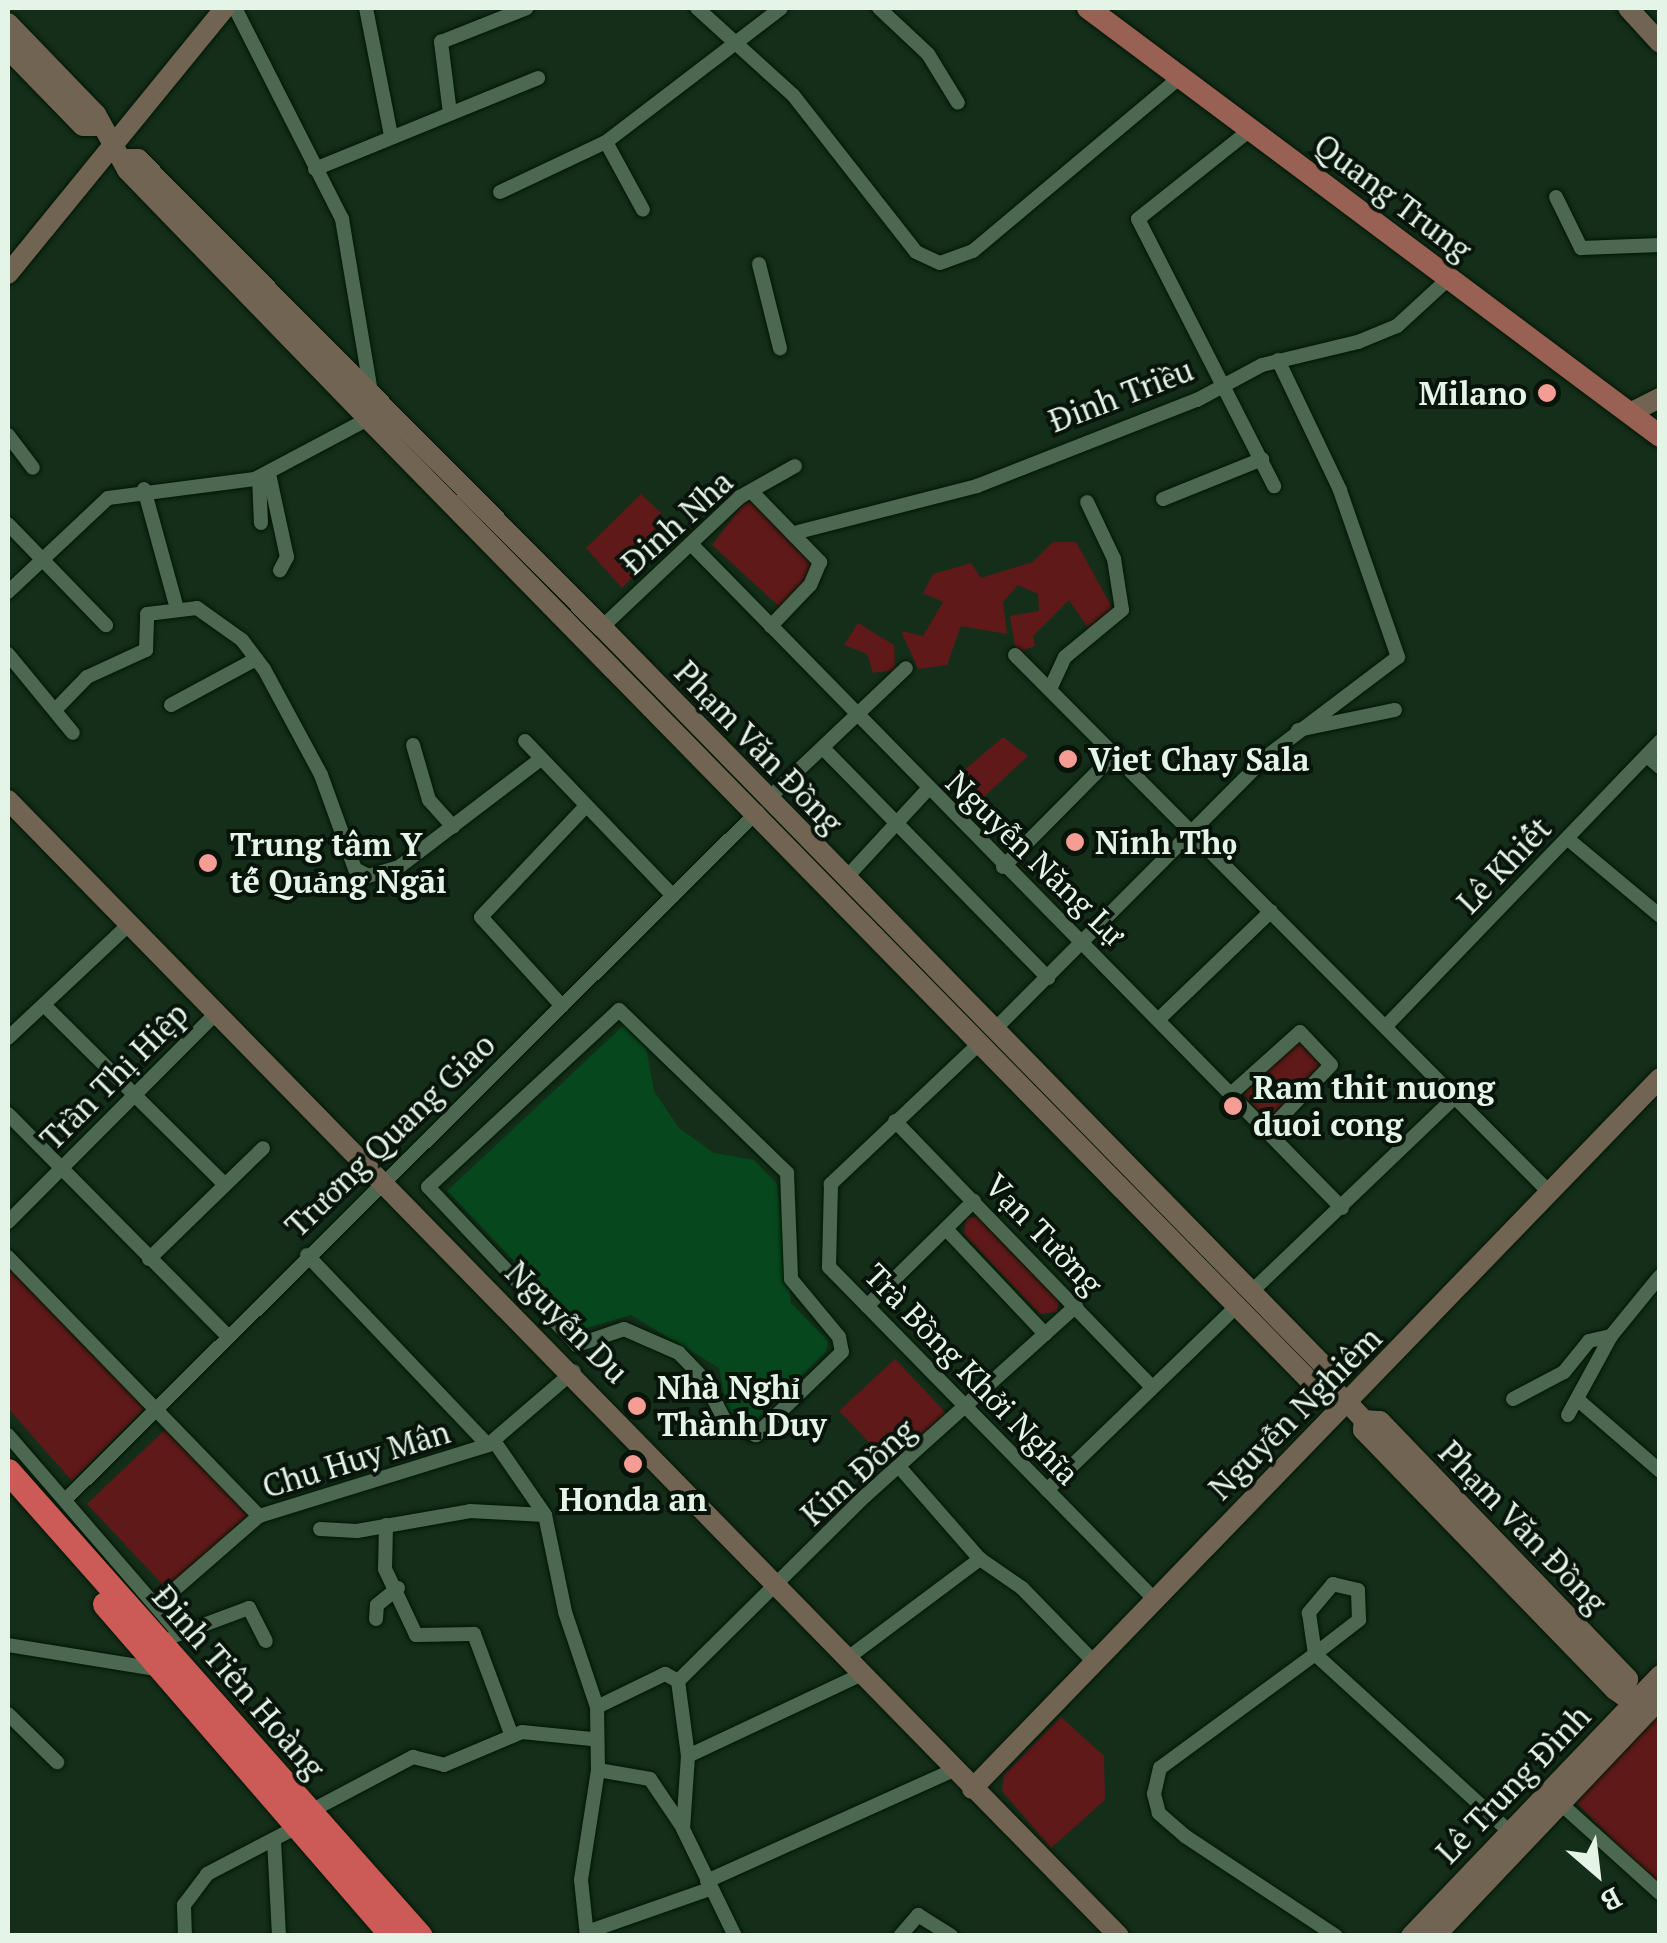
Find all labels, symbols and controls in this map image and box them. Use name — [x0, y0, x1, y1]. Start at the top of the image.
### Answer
street label: Quang Trung — [1307, 125, 1479, 269]
street label: Đinh Triều — [1044, 350, 1198, 440]
place label: Milano — [1419, 374, 1527, 412]
marker: Milano — [1536, 382, 1558, 404]
street label: Đinh Nha — [614, 462, 740, 582]
street label: Phạm Văn Đồng — [667, 653, 851, 841]
place label: Viet Chay Sala — [1088, 740, 1310, 778]
marker: Viet Chay Sala — [1057, 748, 1079, 770]
street label: Nguyễn Năng Lự — [939, 763, 1133, 953]
street label: Lê Khiết — [1449, 809, 1559, 921]
place label: Ninh Thọ — [1095, 823, 1237, 861]
place label: Trung tâm Y tế Quảng Ngãi — [230, 826, 447, 901]
marker: Ninh Thọ — [1064, 831, 1086, 853]
marker: Trung tâm Y tế Quảng Ngãi — [195, 850, 221, 876]
street label: Trần Thị Hiệp — [32, 994, 196, 1158]
street label: Trương Quang Giao — [277, 1025, 503, 1245]
place label: Ram thit nuong duoi cong — [1253, 1069, 1495, 1144]
marker: Ram thit nuong duoi cong — [1222, 1095, 1244, 1117]
street label: Vạn Tường — [977, 1166, 1111, 1302]
street label: Nguyễn Du — [498, 1253, 636, 1391]
street label: Trà Bồng Khởi Nghĩa — [857, 1256, 1087, 1492]
street label: Nguyễn Nghiêm — [1201, 1319, 1389, 1507]
place label: Nhà Nghỉ Thành Duy — [657, 1369, 827, 1444]
marker: Nhà Nghỉ Thành Duy — [626, 1395, 648, 1417]
street label: Kim Đồng — [793, 1411, 923, 1533]
street label: Chu Huy Mân — [258, 1412, 454, 1506]
street label: Phạm Văn Đồng — [1431, 1433, 1615, 1621]
marker: Honda an — [622, 1453, 644, 1475]
place label: Honda an — [559, 1480, 707, 1518]
street label: Đinh Tiên Hoàng — [145, 1578, 333, 1786]
street label: Lê Trung Đình — [1428, 1697, 1598, 1871]
north arrow — [1547, 1823, 1647, 1923]
text: B — [1595, 1879, 1628, 1921]

